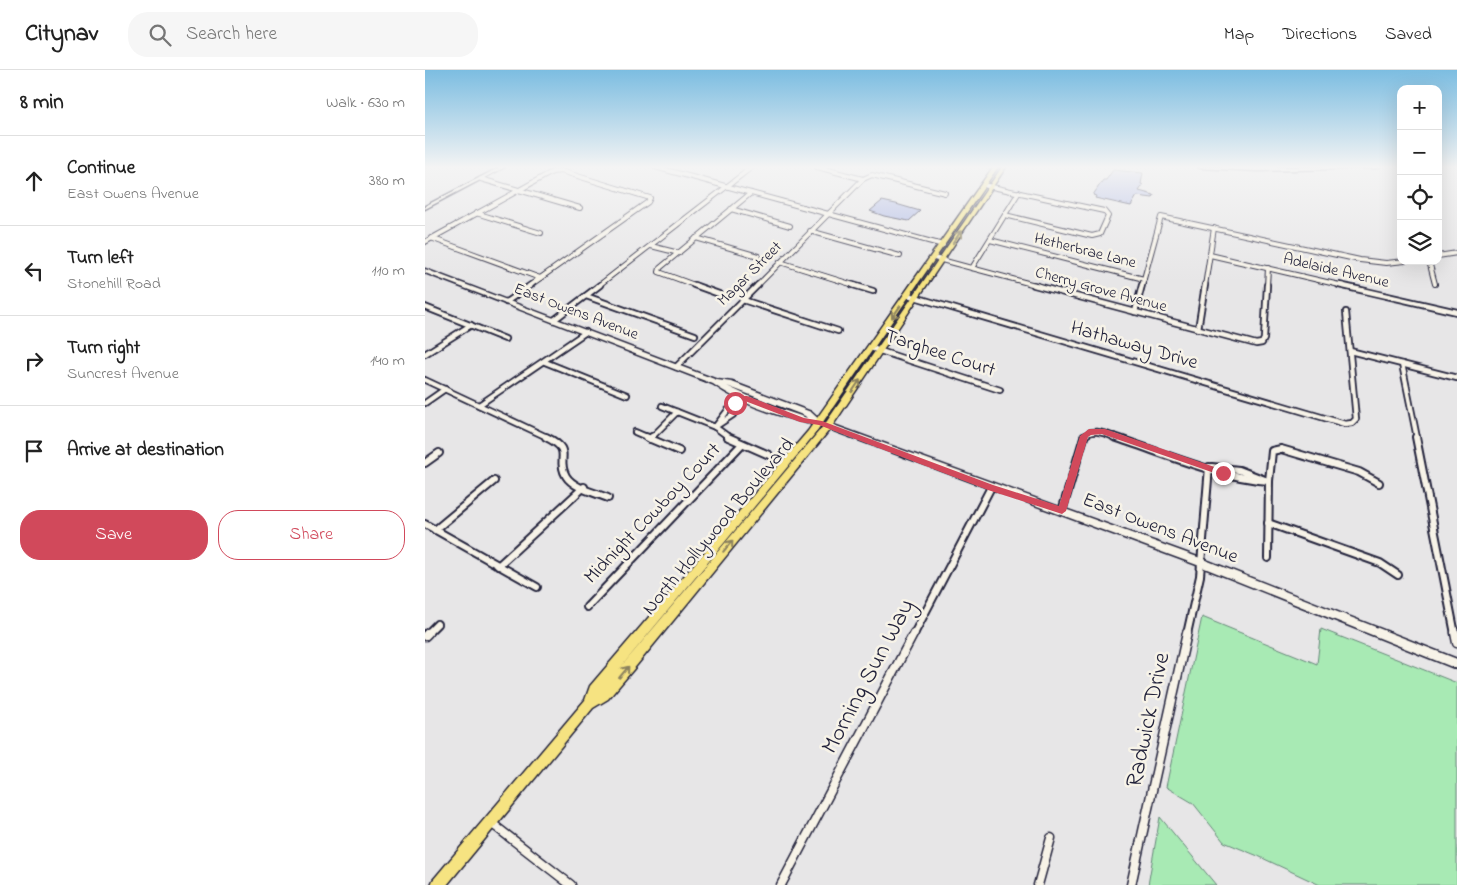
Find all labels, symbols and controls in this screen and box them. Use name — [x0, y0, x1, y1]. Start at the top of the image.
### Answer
search box — [128, 12, 478, 57]
text: Citynav — [25, 17, 98, 52]
icon: search — [146, 21, 174, 49]
text: Search here — [186, 21, 277, 48]
text: Map — [1224, 22, 1254, 48]
text: Directions — [1282, 22, 1357, 48]
text: Saved — [1385, 22, 1432, 48]
map controls — [1397, 85, 1442, 265]
button: + — [1397, 85, 1442, 130]
text: 8 min — [20, 88, 64, 118]
text: Walk · 630 m — [326, 91, 405, 115]
button: − — [1397, 130, 1442, 175]
text: Continue — [67, 155, 135, 182]
icon: ahead — [20, 167, 48, 195]
text: 380 m — [369, 169, 405, 193]
button: locate — [1397, 175, 1442, 220]
text: East Owens Avenue — [67, 182, 199, 206]
button: layers — [1397, 220, 1442, 265]
street label: Hetherbrae Lane — [1031, 227, 1139, 275]
one-way arrow — [952, 231, 962, 245]
street label: Magar Street — [712, 236, 788, 312]
text: Turn left — [67, 245, 134, 272]
street label: Adelaide Avenue — [1281, 247, 1392, 295]
icon: left — [20, 257, 48, 285]
text: 110 m — [371, 259, 405, 283]
street label: Cherry Grove Avenue — [1033, 261, 1170, 319]
text: Stonehill Road — [67, 272, 161, 296]
street label: East Owens Avenue — [510, 277, 643, 347]
one-way arrow — [891, 305, 901, 319]
street label: Hathaway Drive — [1067, 314, 1201, 378]
street label: Targhee Court — [881, 322, 999, 387]
text: Turn right — [67, 335, 140, 362]
icon: right — [20, 347, 48, 375]
text: 140 m — [370, 349, 405, 373]
text: Suncrest Avenue — [67, 362, 179, 386]
one-way arrow — [851, 380, 861, 394]
route start — [724, 392, 747, 415]
street label: North Hollywood Boulevard — [636, 432, 802, 622]
icon: arrive — [20, 437, 48, 465]
text: Arrive at destination — [67, 437, 224, 464]
street label: Midnight Cowboy Court — [578, 437, 729, 592]
route end — [1212, 462, 1235, 485]
street label: East Owens Avenue — [1078, 486, 1242, 572]
button: Save — [20, 510, 208, 560]
button: Share — [218, 510, 405, 560]
one-way arrow — [722, 540, 733, 553]
street label: Morning Sun Way — [813, 593, 925, 761]
street label: Radwick Drive — [1118, 649, 1180, 791]
one-way arrow — [619, 665, 630, 678]

